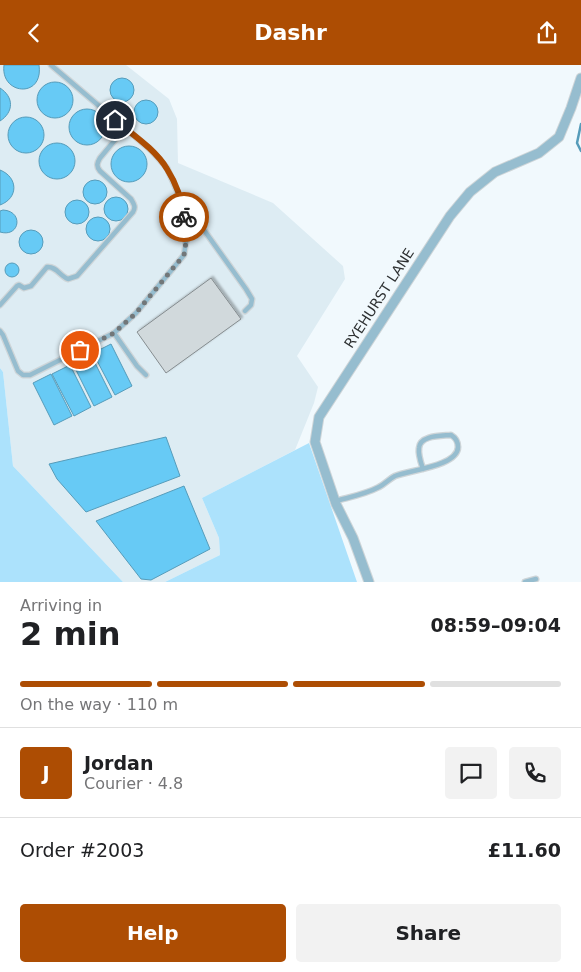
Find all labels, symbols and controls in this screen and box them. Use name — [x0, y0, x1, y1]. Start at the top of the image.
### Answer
icon: back — [20, 19, 48, 47]
icon: share — [533, 19, 561, 47]
text: Dashr — [254, 20, 327, 45]
pin — [94, 99, 136, 141]
icon: home — [101, 106, 129, 134]
courier — [159, 192, 209, 242]
icon: bike — [170, 203, 198, 231]
street label: RYEHURST LANE — [341, 245, 417, 351]
pin — [59, 329, 101, 371]
icon: bag — [66, 336, 94, 364]
text: Arriving in — [20, 596, 102, 615]
text: 08:59–09:04 — [431, 614, 561, 636]
text: 2 min — [20, 615, 121, 653]
text: On the way · 110 m — [20, 695, 178, 714]
button: chat — [445, 747, 497, 799]
button: phone — [509, 747, 561, 799]
text: Jordan — [84, 752, 153, 774]
text: J — [42, 762, 50, 784]
text: Courier · 4.8 — [84, 774, 183, 793]
text: Order #2003 — [20, 839, 144, 861]
text: £11.60 — [488, 839, 561, 861]
button: Help — [20, 904, 286, 962]
button: Share — [296, 904, 561, 962]

